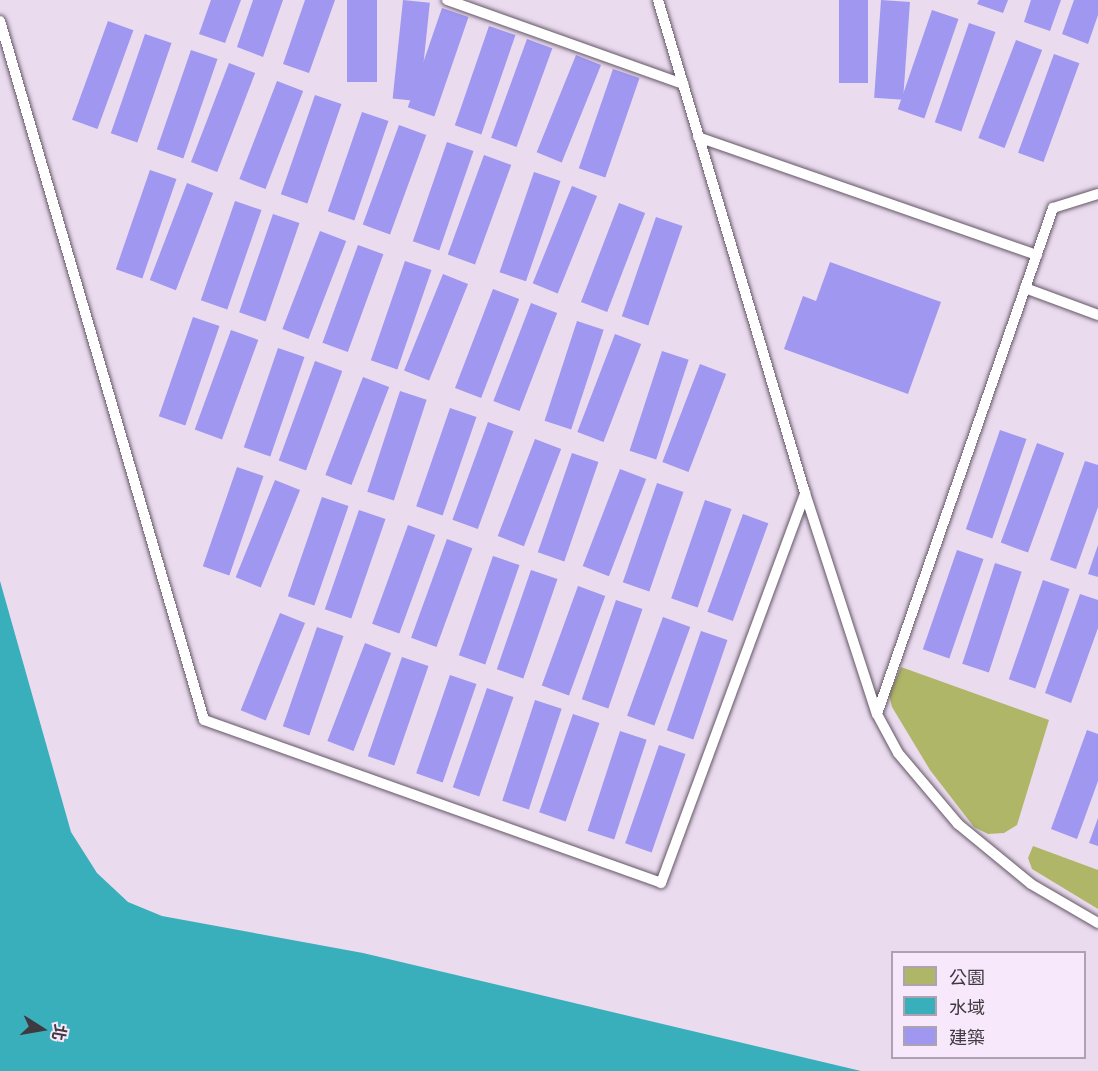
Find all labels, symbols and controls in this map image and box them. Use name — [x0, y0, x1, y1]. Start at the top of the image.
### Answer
legend — [891, 951, 1086, 1059]
text: 公園 — [949, 967, 985, 988]
text: 水域 — [949, 997, 985, 1018]
north arrow — [12, 999, 72, 1059]
text: 北 — [48, 1023, 71, 1042]
text: 建築 — [949, 1027, 985, 1048]

